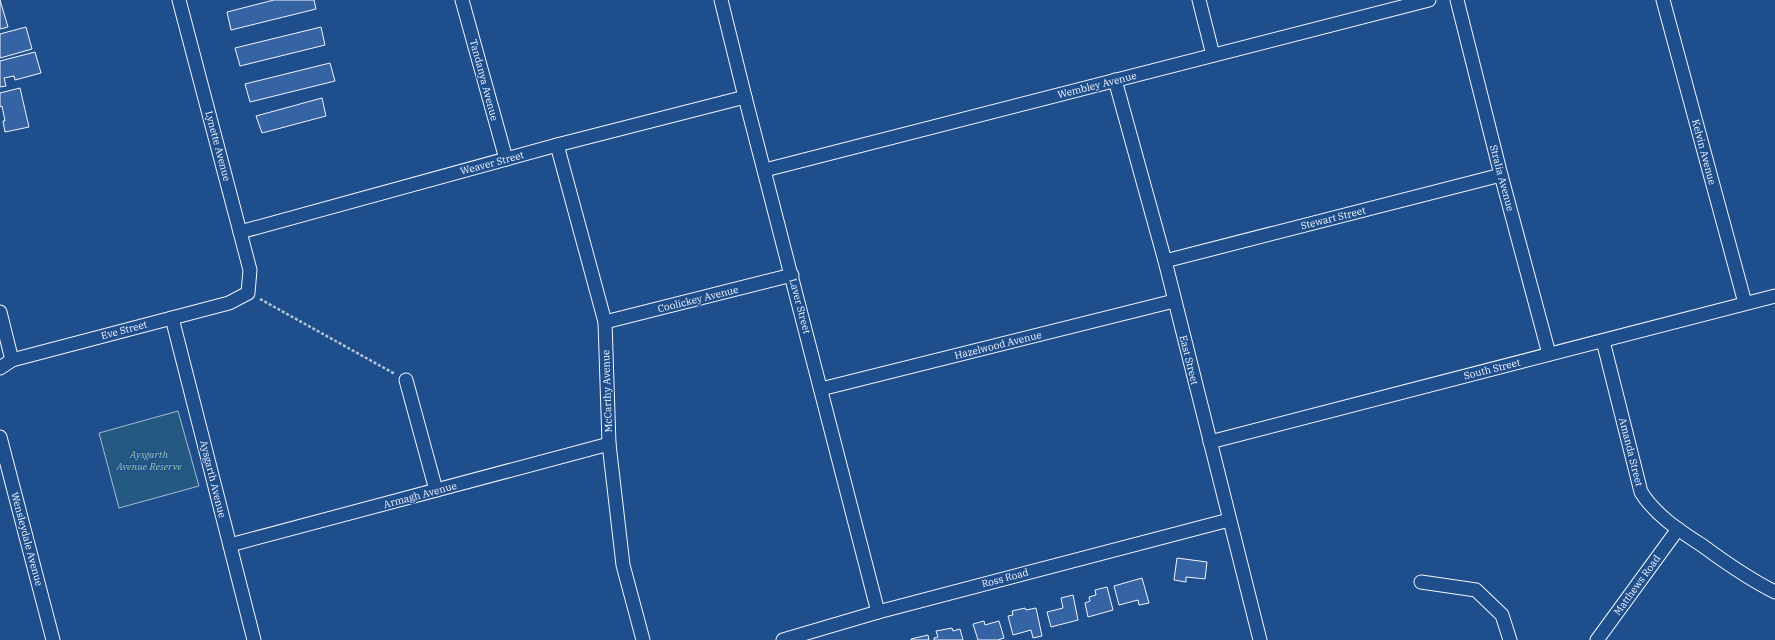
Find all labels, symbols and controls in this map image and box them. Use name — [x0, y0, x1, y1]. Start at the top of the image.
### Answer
street label: Tandanya Avenue — [467, 38, 501, 122]
street label: Wembley Avenue — [1056, 69, 1138, 101]
street label: Lynette Avenue — [202, 109, 234, 183]
street label: Kelvin Avenue — [1689, 118, 1719, 186]
street label: Stralia Avenue — [1487, 143, 1517, 213]
street label: Weaver Street — [459, 148, 526, 178]
street label: Stewart Street — [1299, 204, 1367, 232]
street label: Laver Street — [786, 277, 814, 336]
street label: Coolickey Avenue — [656, 283, 740, 315]
street label: Eve Street — [99, 317, 149, 342]
street label: Hazelwood Avenue — [953, 328, 1043, 362]
street label: East Street — [1177, 334, 1202, 387]
street label: McCarthy Avenue — [599, 349, 615, 433]
street label: South Street — [1462, 356, 1522, 382]
street label: Amanda Street — [1616, 416, 1646, 488]
street label: Aysgarth Avenue — [197, 439, 229, 519]
park label: Aysgarth Avenue Reserve — [115, 448, 182, 473]
street label: Armagh Avenue — [382, 479, 458, 511]
street label: Wensleydale Avenue — [8, 491, 46, 587]
street label: Matthews Road — [1611, 552, 1663, 618]
street label: Ross Road — [980, 565, 1030, 591]

